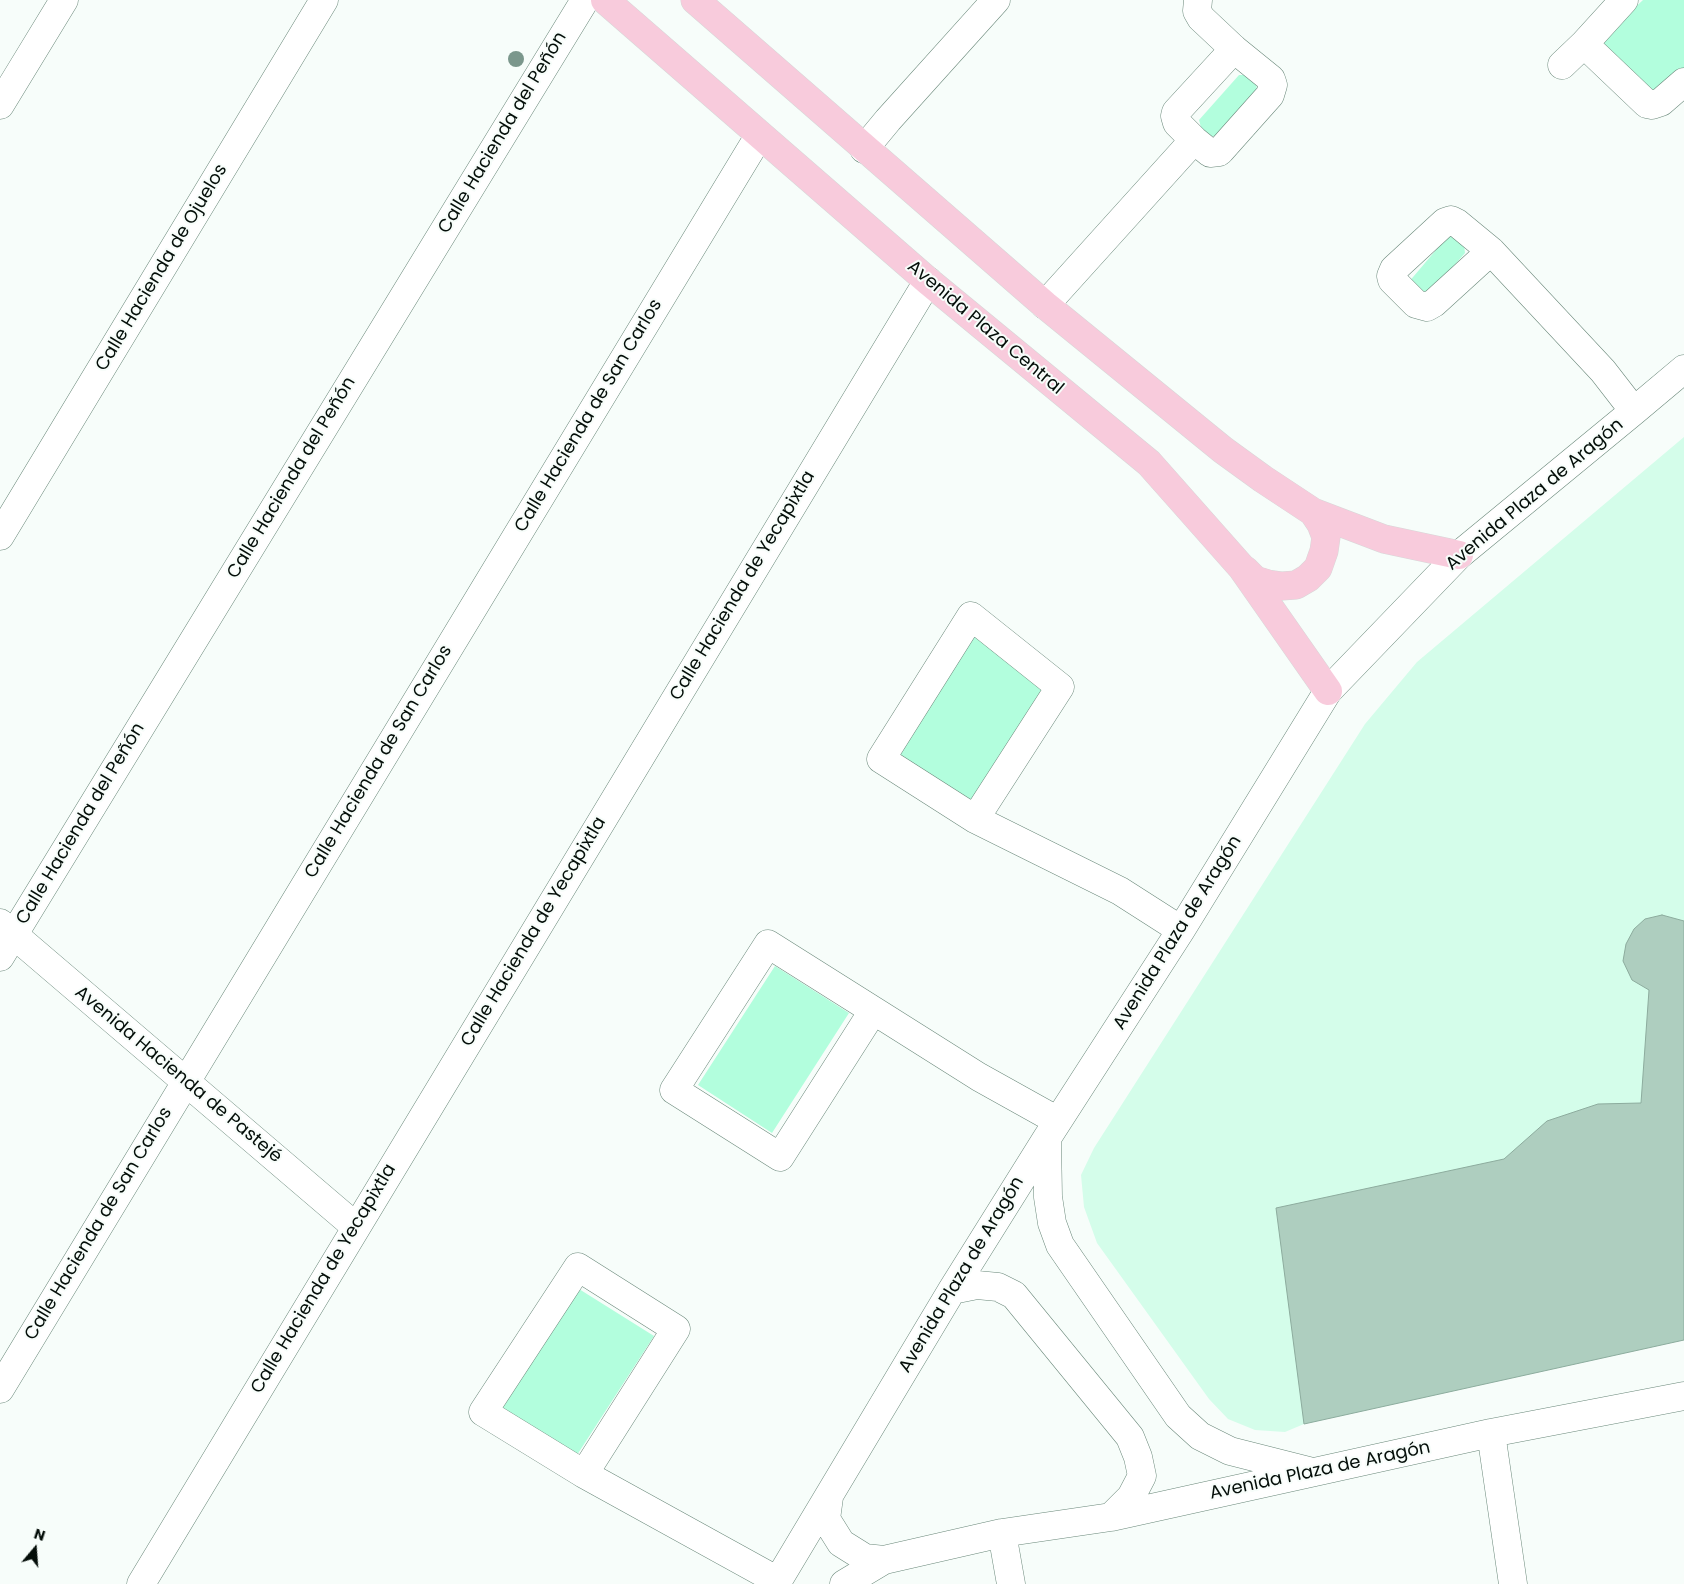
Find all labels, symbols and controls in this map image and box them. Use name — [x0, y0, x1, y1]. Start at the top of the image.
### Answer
street label: Calle Hacienda del Peñón — [434, 28, 572, 238]
street label: Calle Hacienda de Ojuelos — [92, 161, 232, 375]
street label: Avenida Plaza Central — [903, 256, 1067, 400]
street label: Calle Hacienda de San Carlos — [511, 296, 667, 536]
street label: Calle Hacienda del Peñón — [223, 373, 361, 583]
street label: Avenida Plaza de Aragón — [1442, 414, 1628, 576]
street label: Calle Hacienda de Yecapixtla — [666, 467, 820, 705]
street label: Calle Hacienda de San Carlos — [301, 642, 457, 882]
street label: Calle Hacienda del Peñón — [12, 719, 150, 929]
street label: Calle Hacienda de Yecapixtla — [457, 813, 611, 1051]
street label: Avenida Plaza de Aragón — [1109, 832, 1247, 1034]
street label: Avenida Hacienda de Pastejé — [70, 982, 286, 1168]
street label: Calle Hacienda de San Carlos — [21, 1104, 177, 1344]
street label: Calle Hacienda de Yecapixtla — [247, 1160, 401, 1398]
street label: Avenida Plaza de Aragón — [895, 1173, 1029, 1377]
street label: Avenida Plaza de Aragón — [1208, 1437, 1432, 1505]
north arrow — [10, 1524, 60, 1574]
text: N — [32, 1524, 48, 1546]

